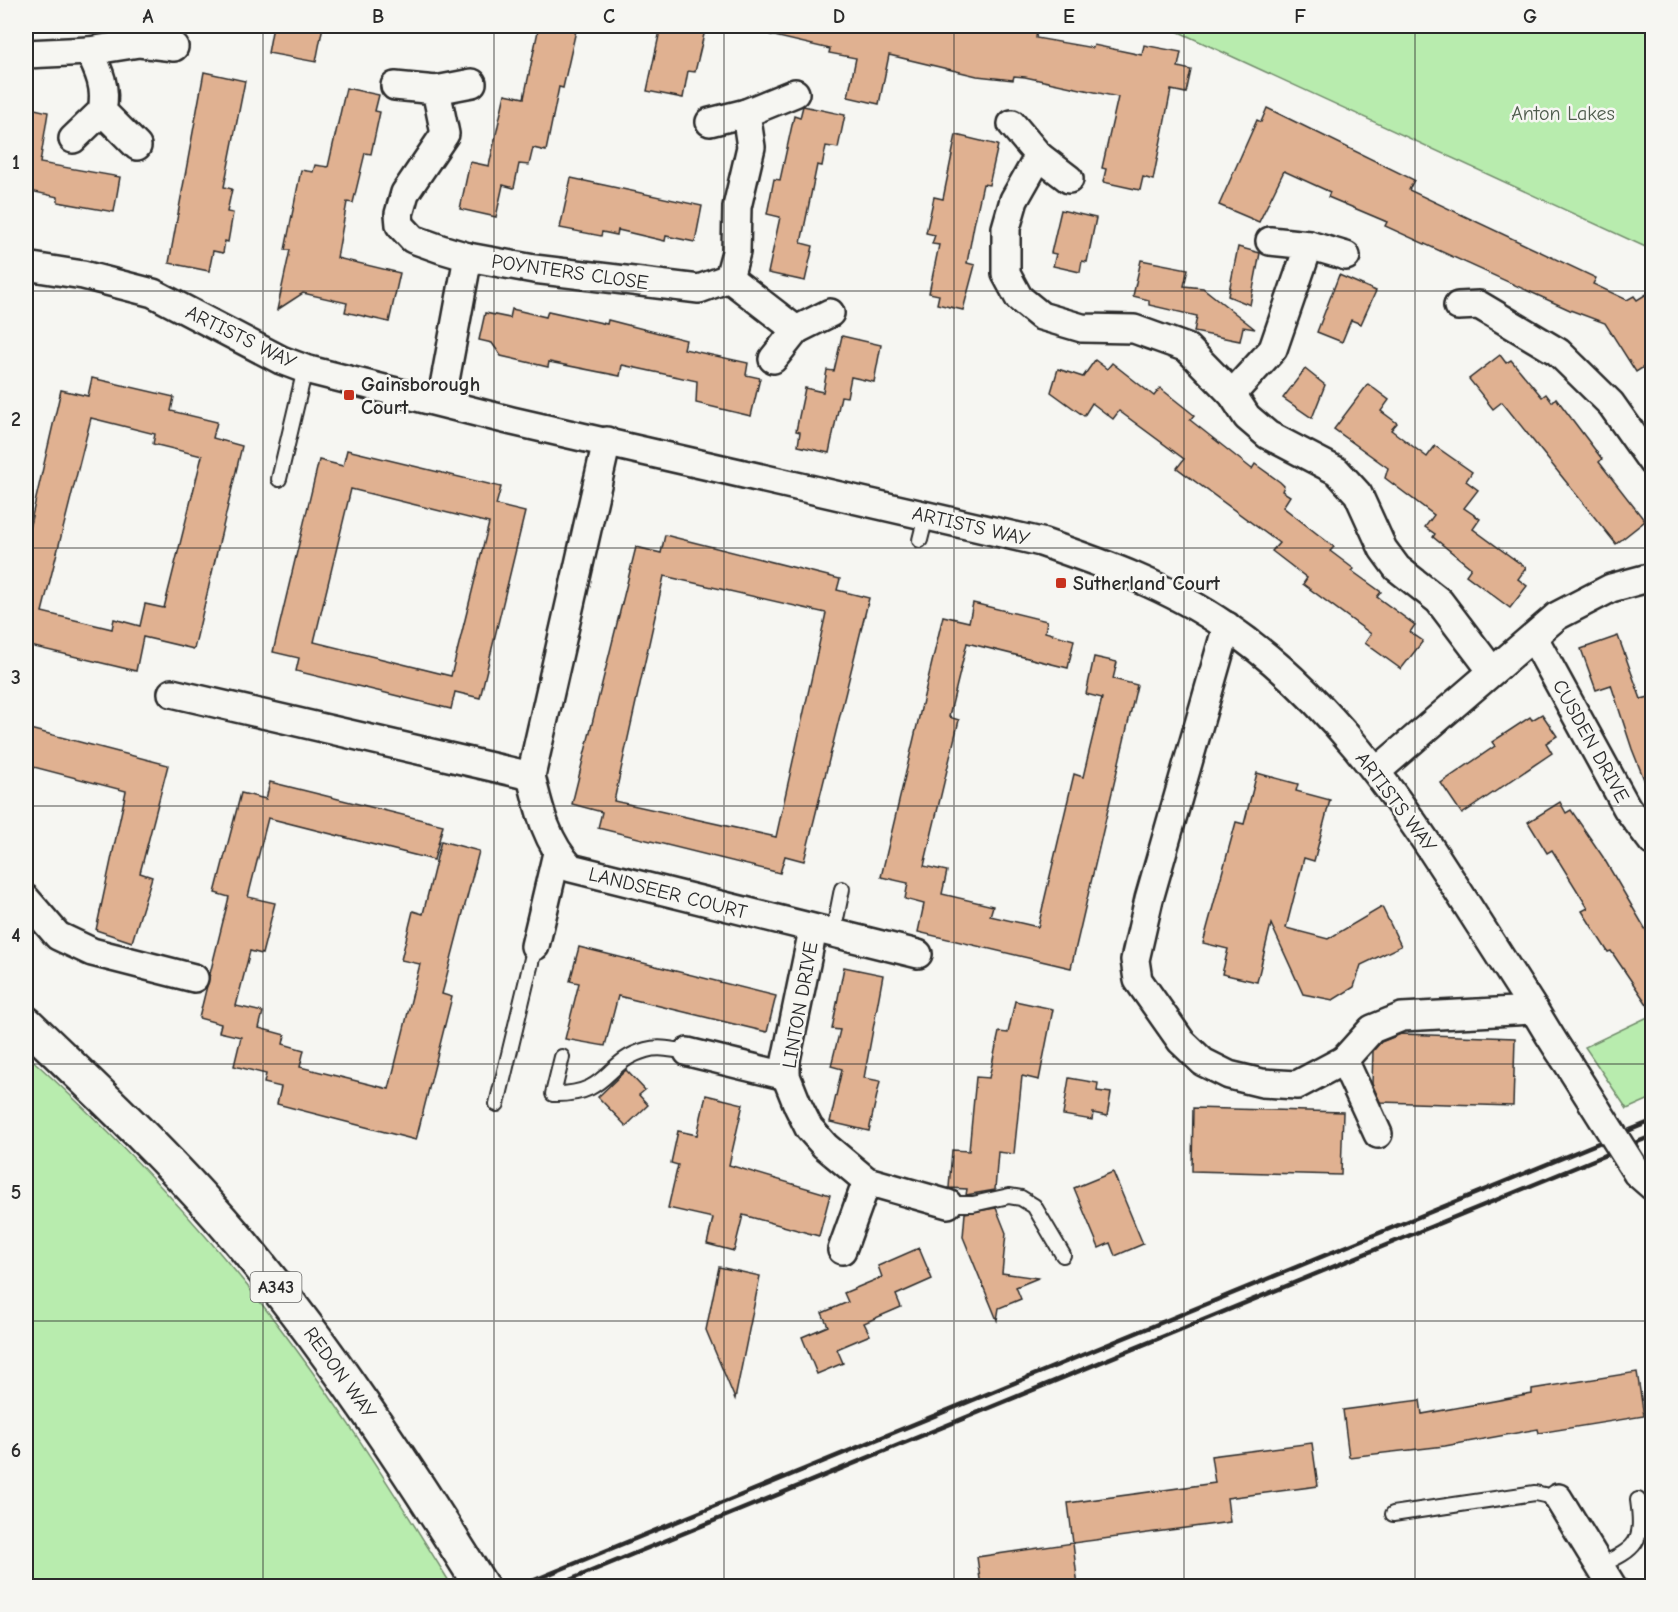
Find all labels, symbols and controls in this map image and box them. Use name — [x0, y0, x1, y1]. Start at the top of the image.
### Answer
text: A — [142, 5, 154, 28]
text: B — [372, 5, 384, 28]
text: C — [603, 5, 615, 28]
text: D — [833, 5, 845, 28]
text: E — [1063, 5, 1075, 28]
text: F — [1294, 5, 1306, 28]
text: G — [1523, 5, 1537, 28]
park label: Anton Lakes — [1511, 102, 1615, 125]
text: 1 — [12, 151, 20, 174]
street label: POYNTERS CLOSE — [490, 250, 650, 294]
street label: ARTISTS WAY — [182, 300, 300, 374]
place label: Gainsborough Court — [361, 373, 480, 419]
marker: Gainsborough Court — [342, 388, 356, 402]
text: 2 — [11, 408, 21, 431]
street label: ARTISTS WAY — [910, 501, 1032, 551]
place label: Sutherland Court — [1073, 572, 1220, 595]
marker: Sutherland Court — [1054, 576, 1068, 590]
text: 3 — [11, 666, 21, 689]
street label: CUSDEN DRIVE — [1548, 676, 1634, 806]
street label: ARTISTS WAY — [1351, 747, 1441, 857]
street label: LANDSEER COURT — [586, 862, 750, 924]
text: 4 — [11, 924, 21, 947]
street label: LINTON DRIVE — [778, 940, 822, 1070]
text: 5 — [11, 1181, 21, 1204]
road number: A343 — [250, 1272, 302, 1302]
street label: REDON WAY — [299, 1323, 381, 1423]
text: 6 — [11, 1439, 21, 1462]

